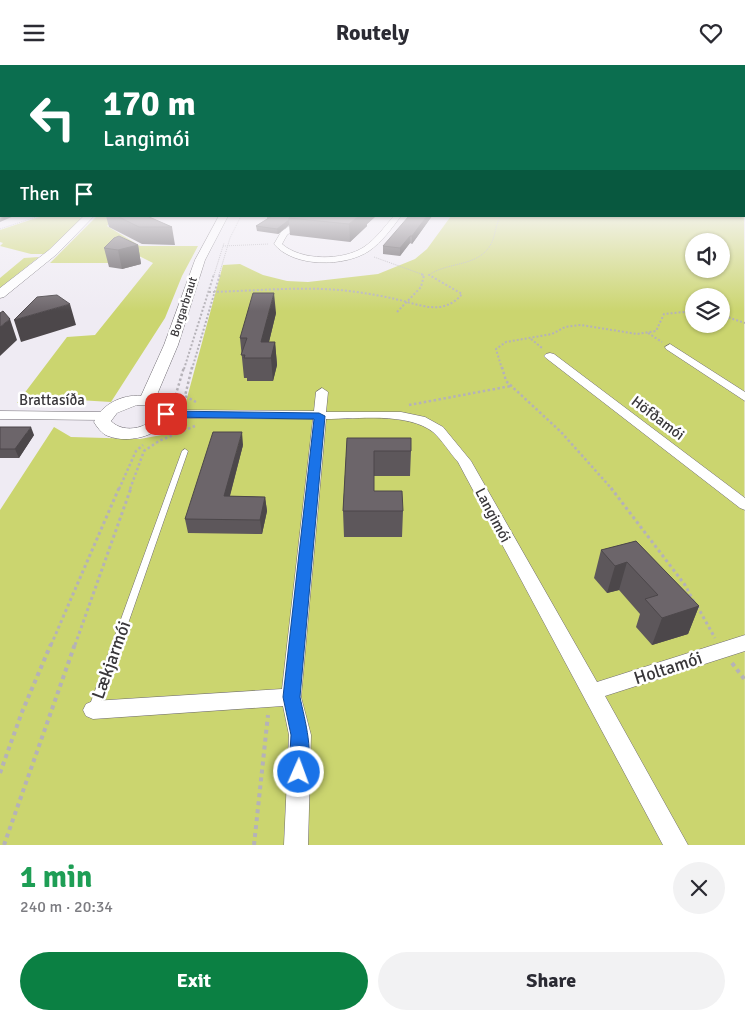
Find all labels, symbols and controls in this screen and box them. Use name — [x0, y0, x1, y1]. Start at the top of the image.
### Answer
icon: menu — [20, 19, 48, 47]
text: Routely — [336, 19, 409, 46]
icon: heart — [697, 19, 725, 47]
text: 170 m — [103, 82, 196, 125]
icon: left — [20, 85, 85, 150]
text: Langimói — [103, 125, 190, 152]
icon: arrive — [70, 180, 98, 208]
text: Then — [20, 182, 60, 206]
map controls — [685, 233, 730, 333]
button: sound — [685, 233, 730, 278]
street label: Borgarbraut — [167, 275, 201, 339]
button: layers — [685, 288, 730, 333]
street label: Brattasíða — [19, 391, 85, 409]
street label: Höfðamói — [628, 392, 688, 444]
pin — [145, 393, 187, 435]
icon: arrive — [152, 400, 180, 428]
street label: Langimói — [471, 485, 515, 545]
street label: Lækjarmói — [87, 618, 135, 702]
street label: Holtamói — [631, 647, 705, 689]
position arrow — [272, 745, 324, 797]
text: 1 min — [20, 859, 92, 896]
button: close — [673, 862, 725, 914]
text: 240 m · 20:34 — [20, 897, 113, 917]
button: Exit — [20, 952, 368, 1010]
button: Share — [378, 952, 725, 1010]

